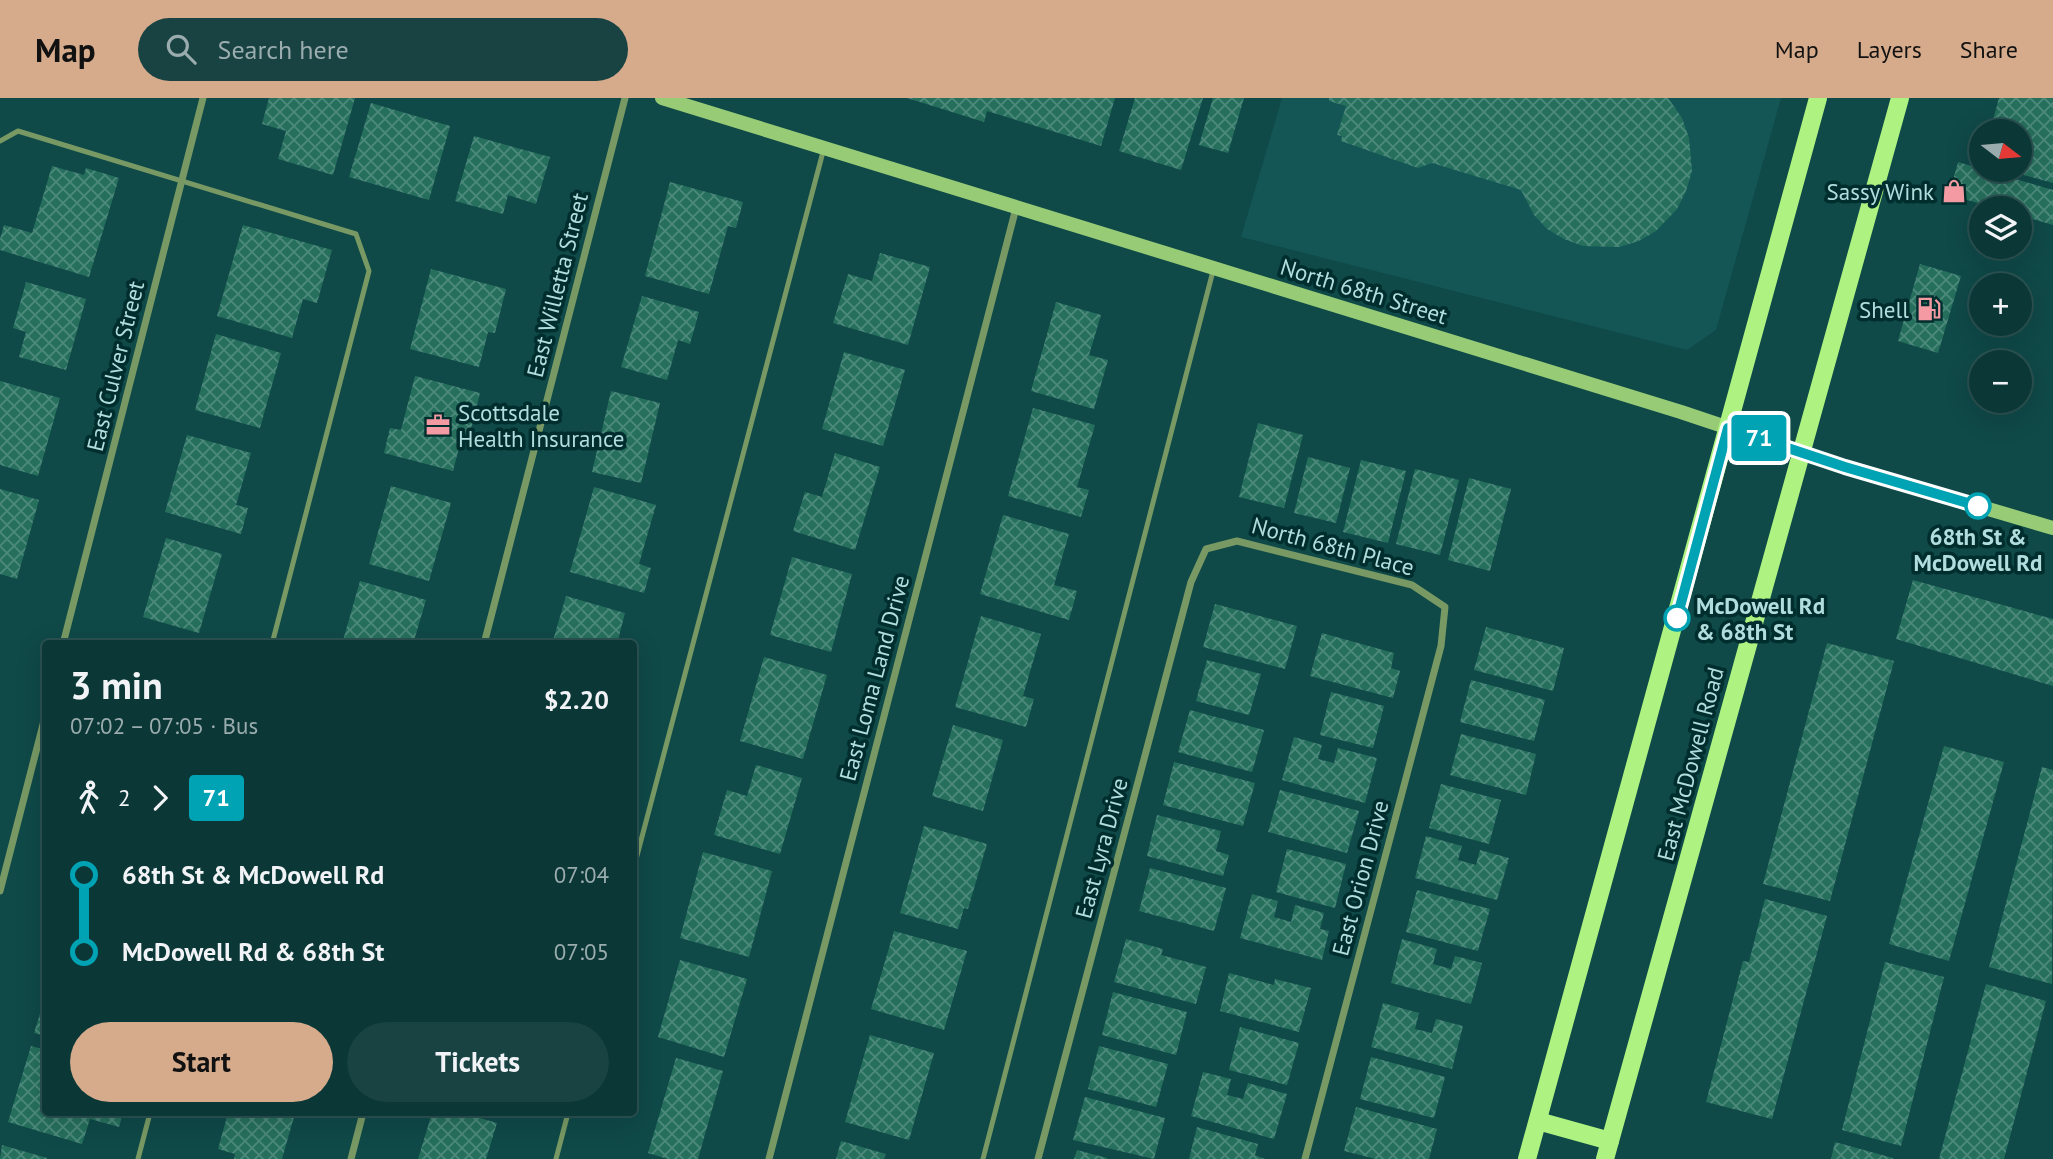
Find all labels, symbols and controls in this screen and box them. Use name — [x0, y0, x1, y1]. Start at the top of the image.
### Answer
search box — [138, 18, 628, 81]
text: Map — [35, 28, 96, 71]
icon: search — [162, 30, 200, 68]
text: Search here — [218, 33, 349, 66]
text: Map — [1775, 34, 1819, 65]
text: Layers — [1857, 34, 1922, 65]
text: Share — [1960, 34, 2018, 65]
north arrow — [1969, 119, 2032, 182]
map controls — [1969, 119, 2032, 413]
place label: Sassy Wink — [1827, 177, 1934, 206]
shop icon: Sassy Wink — [1940, 177, 1968, 205]
street label: East Willetta Street — [520, 190, 594, 380]
button: layers — [1969, 196, 2032, 259]
street label: North 68th Street — [1277, 252, 1451, 330]
button: + — [1969, 273, 2032, 336]
street label: East Culver Street — [80, 278, 150, 454]
place label: Shell — [1859, 295, 1909, 324]
fuel station icon: Shell — [1915, 295, 1943, 323]
button: − — [1969, 350, 2032, 413]
place label: Scottsdale Health Insurance — [458, 398, 624, 453]
office icon: Scottsdale Health Insurance — [424, 411, 452, 439]
line badge: 71 — [1728, 415, 1790, 461]
text: 71 — [1745, 422, 1773, 453]
marker: 68th St & McDowell Rd — [1965, 493, 1991, 519]
street label: North 68th Place — [1249, 510, 1417, 582]
place label: 68th St & McDowell Rd — [1913, 522, 2043, 577]
street label: East Loma Land Drive — [833, 572, 915, 784]
place label: McDowell Rd & 68th St — [1696, 591, 1825, 646]
marker: McDowell Rd & 68th St — [1664, 605, 1690, 631]
text: 3 min — [70, 660, 163, 709]
street label: East McDowell Road — [1650, 664, 1730, 864]
text: $2.20 — [544, 683, 609, 716]
text: 07:02 – 07:05 · Bus — [70, 711, 258, 740]
street label: East Lyra Drive — [1068, 774, 1134, 922]
icon: walk — [70, 779, 108, 817]
icon: forward — [141, 779, 179, 817]
text: 71 — [203, 782, 230, 813]
text: 2 — [118, 783, 131, 812]
street label: East Orion Drive — [1325, 797, 1395, 959]
text: 68th St & McDowell Rd — [122, 858, 384, 891]
text: 07:04 — [554, 860, 609, 889]
text: McDowell Rd & 68th St — [122, 935, 384, 968]
text: 07:05 — [554, 937, 609, 966]
button: Start — [70, 1022, 333, 1102]
button: Tickets — [347, 1022, 609, 1102]

